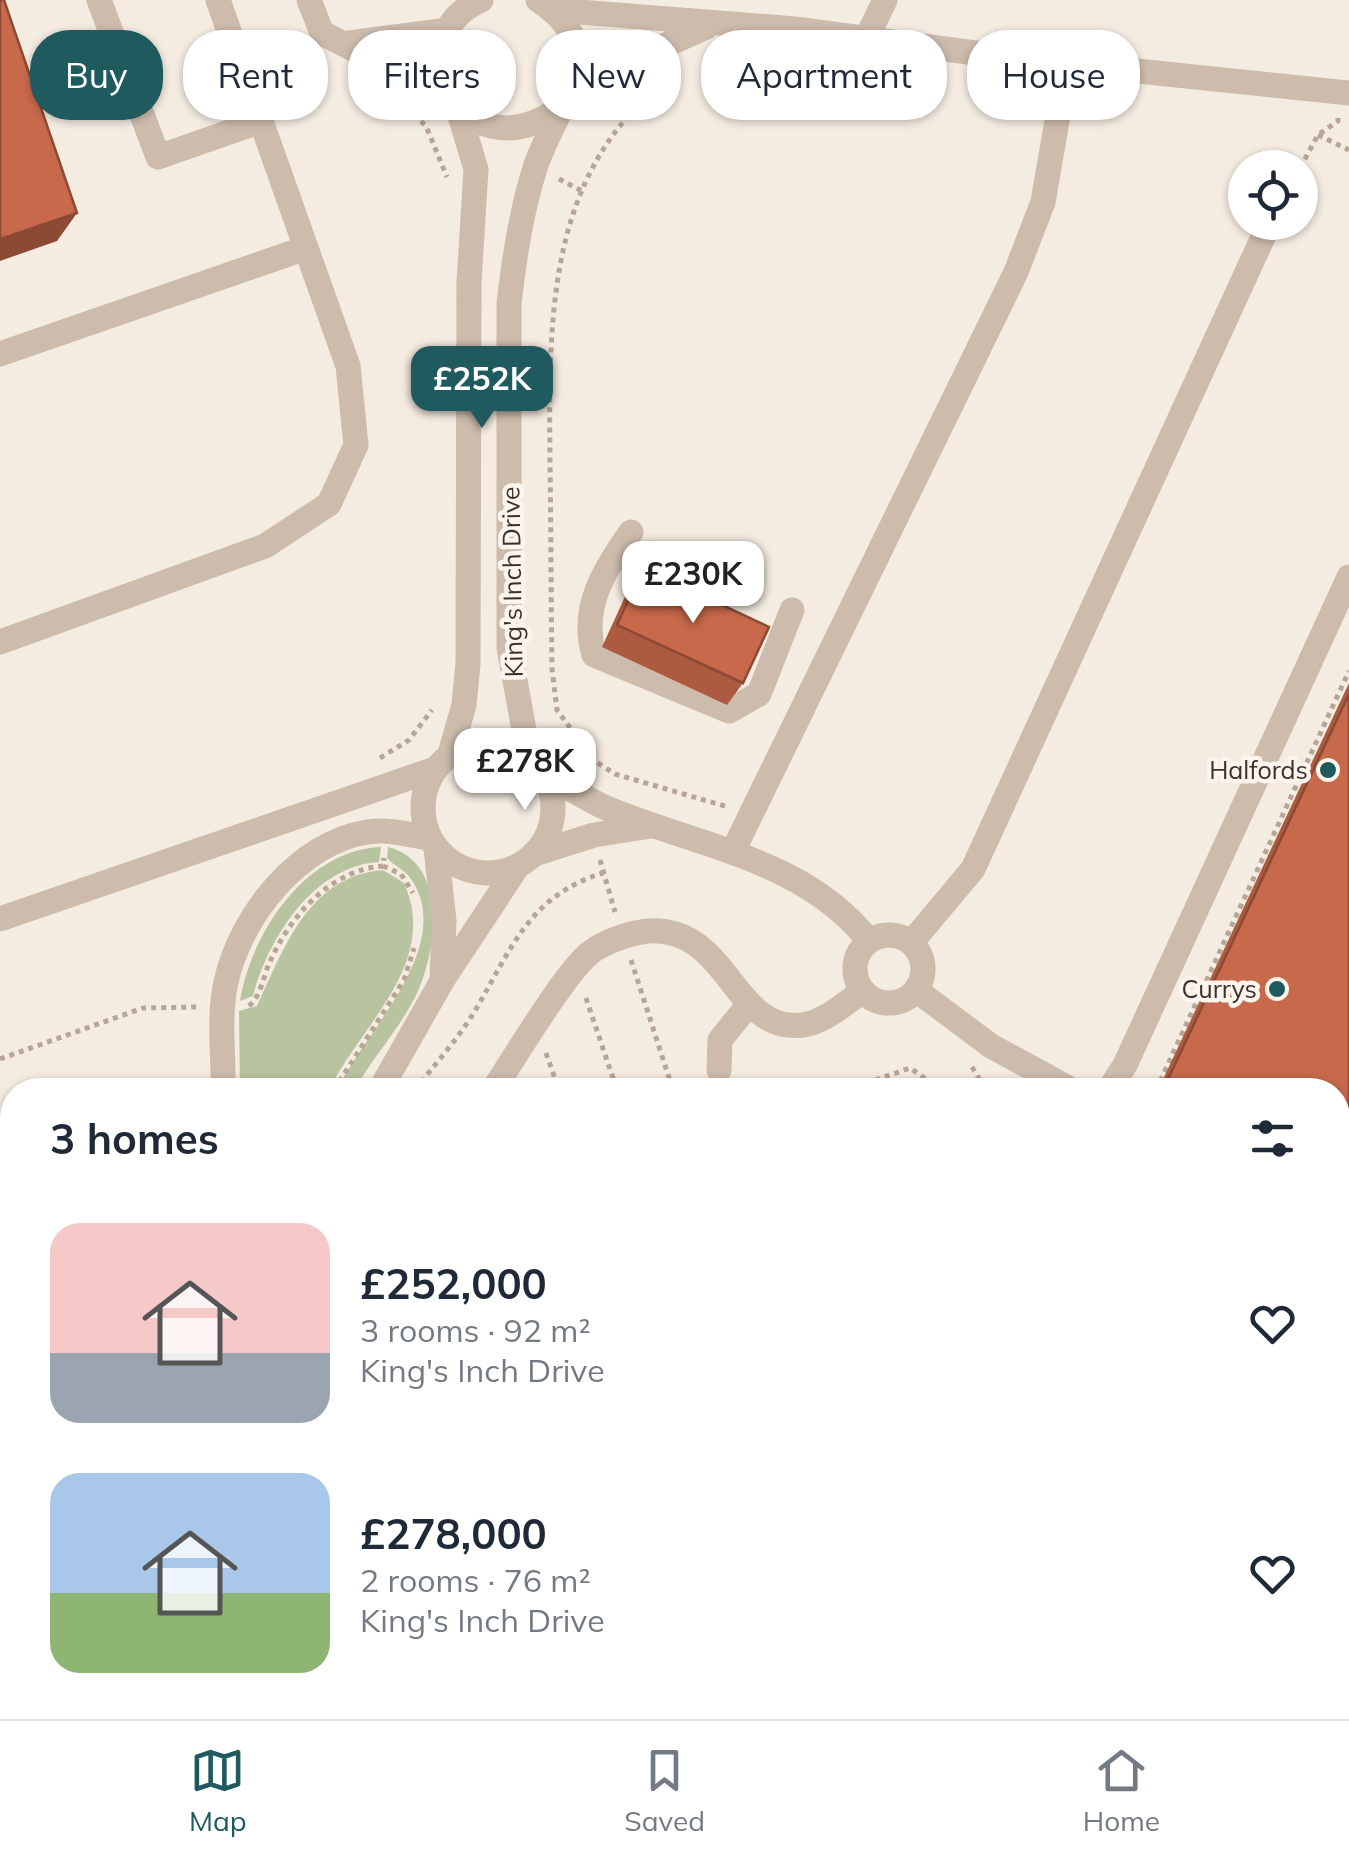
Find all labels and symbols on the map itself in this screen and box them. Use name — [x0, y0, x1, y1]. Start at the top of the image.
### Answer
pin: £252K — [412, 346, 552, 431]
street label: King's Inch Drive — [494, 486, 529, 678]
pin: £230K — [623, 541, 763, 626]
pin: £278K — [455, 728, 595, 813]
place label: Halfords — [1209, 754, 1308, 785]
marker: Halfords — [1317, 759, 1339, 781]
place label: Currys — [1181, 973, 1257, 1004]
marker: Currys — [1266, 978, 1288, 1000]

